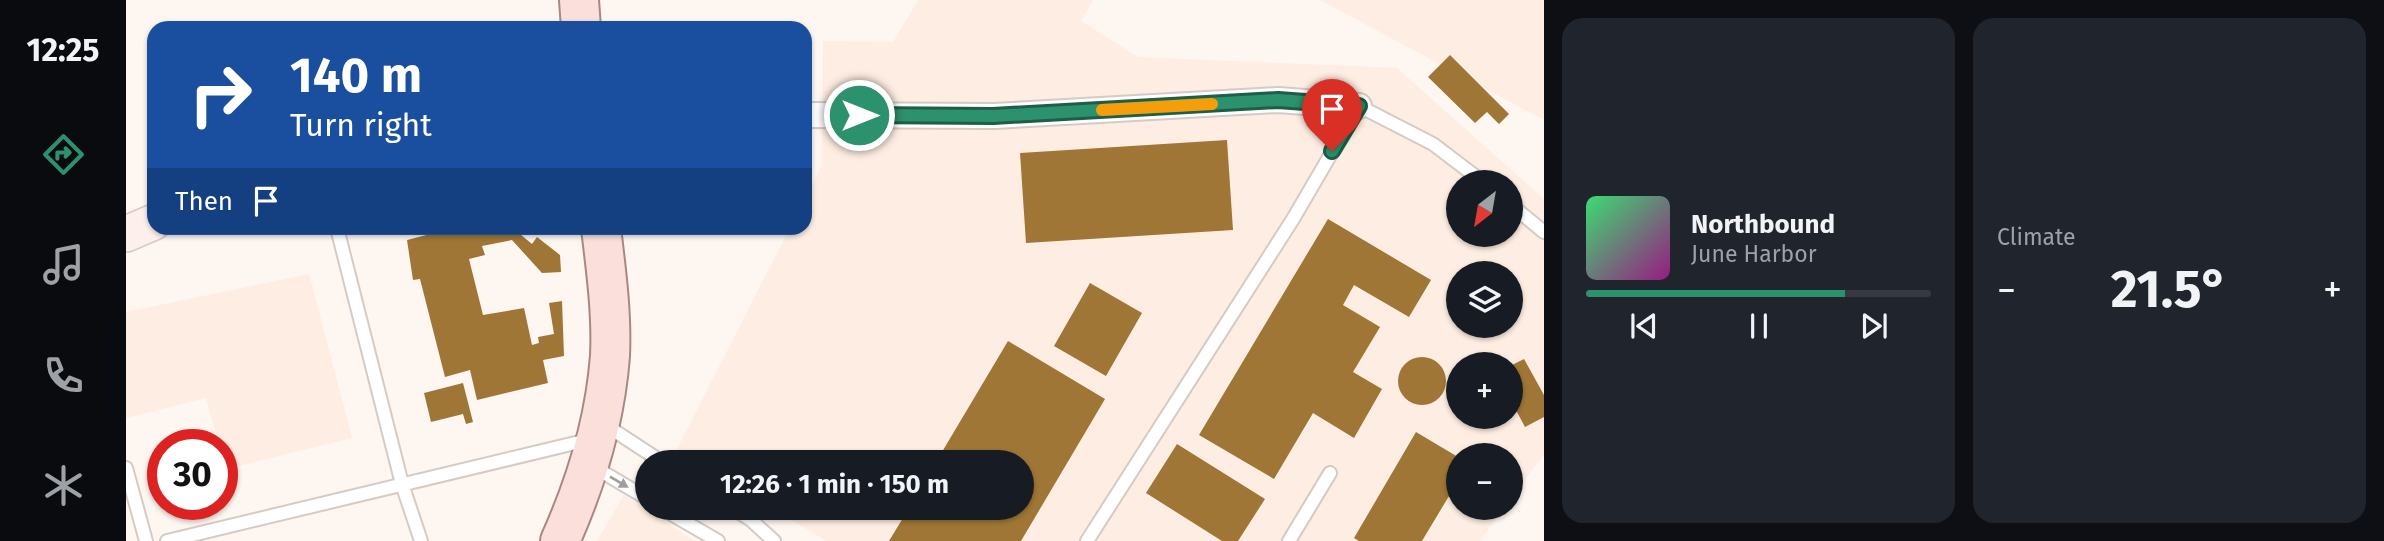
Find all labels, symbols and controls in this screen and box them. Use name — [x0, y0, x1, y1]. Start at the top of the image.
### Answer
text: 12:25 — [27, 31, 99, 69]
text: 140 m — [290, 46, 422, 105]
icon: right — [175, 49, 266, 140]
position arrow — [822, 78, 896, 152]
pin — [1302, 79, 1362, 151]
icon: arrive — [1313, 90, 1351, 128]
text: Turn right — [290, 106, 432, 144]
icon: directions — [39, 130, 88, 179]
north arrow — [1446, 170, 1522, 247]
map controls — [1446, 170, 1523, 520]
icon: arrive — [247, 182, 285, 220]
text: Then — [175, 186, 233, 217]
text: Northbound — [1691, 209, 1835, 240]
text: Climate — [1997, 223, 2076, 251]
icon: music — [39, 240, 88, 289]
text: June Harbor — [1691, 240, 1817, 268]
text: 21.5° — [2111, 258, 2228, 321]
button: layers — [1446, 261, 1523, 338]
text: − — [1997, 267, 2016, 313]
text: + — [2323, 267, 2342, 313]
icon: previous — [1625, 307, 1663, 345]
icon: pause — [1740, 307, 1778, 345]
icon: next — [1855, 307, 1893, 345]
icon: phone — [39, 351, 88, 400]
button: + — [1446, 352, 1523, 429]
speed limit sign: 30 — [147, 429, 238, 520]
button: − — [1446, 443, 1523, 520]
icon: climate — [39, 461, 88, 510]
text: 12:26 · 1 min · 150 m — [720, 469, 949, 500]
one-way arrow — [609, 476, 628, 489]

